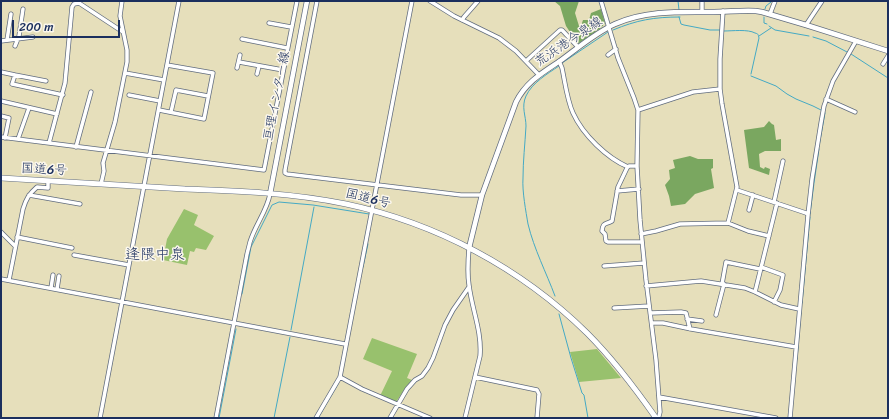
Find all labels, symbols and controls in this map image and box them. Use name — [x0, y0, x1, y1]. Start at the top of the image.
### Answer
scale bar — [14, 12, 122, 38]
street label: 荒浜港今泉線 — [532, 14, 606, 70]
text: 200 m — [19, 16, 53, 38]
street label: 亘理インター線 — [261, 50, 293, 142]
street label: 国道6号 — [20, 161, 68, 179]
street label: 国道6号 — [344, 186, 392, 212]
district label: 逢隈中泉 — [125, 246, 185, 264]

